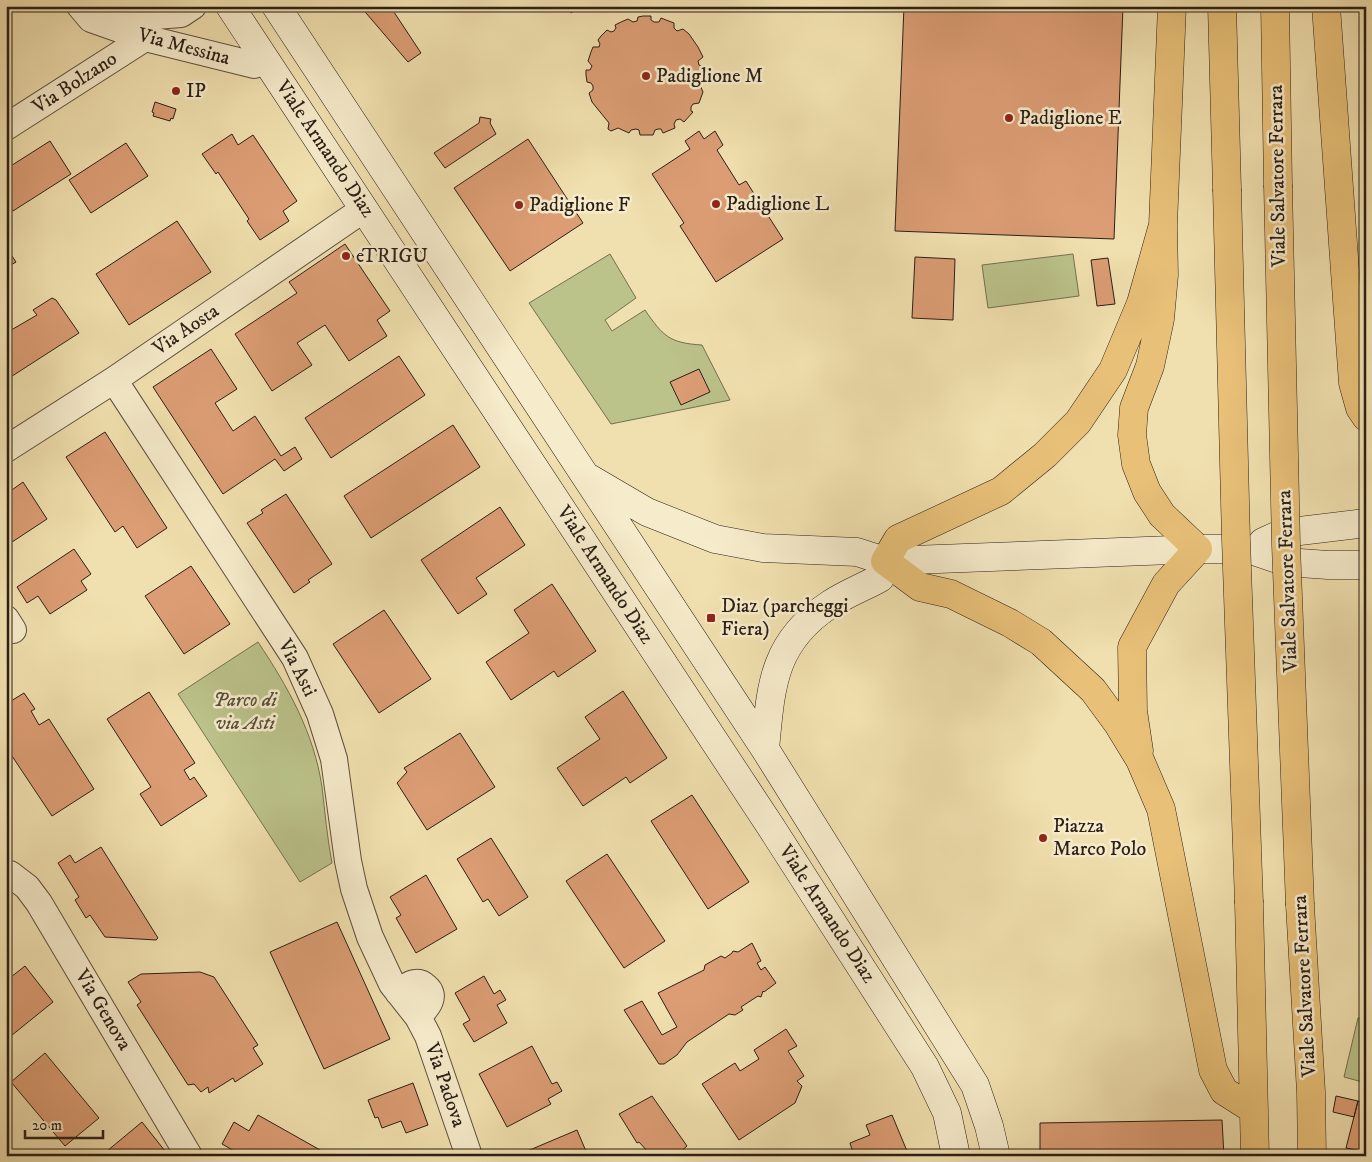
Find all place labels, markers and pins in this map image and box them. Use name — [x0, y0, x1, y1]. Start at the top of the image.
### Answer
place label: Padiglione M — [656, 64, 763, 89]
marker: Padiglione M — [640, 70, 652, 82]
place label: IP — [186, 79, 206, 104]
marker: IP — [170, 85, 182, 97]
place label: Padiglione E — [1019, 106, 1122, 131]
marker: Padiglione E — [1003, 112, 1015, 124]
place label: Padiglione L — [726, 192, 830, 217]
place label: Padiglione F — [529, 193, 630, 218]
marker: Padiglione L — [710, 198, 722, 210]
marker: Padiglione F — [513, 199, 525, 211]
place label: eTRIGU — [356, 244, 428, 269]
marker: eTRIGU — [340, 250, 352, 262]
place label: Diaz (parcheggi Fiera) — [721, 594, 848, 642]
marker: Diaz (parcheggi Fiera) — [705, 612, 717, 624]
place label: Piazza Marco Polo — [1053, 814, 1146, 862]
marker: Piazza Marco Polo — [1037, 832, 1049, 844]

